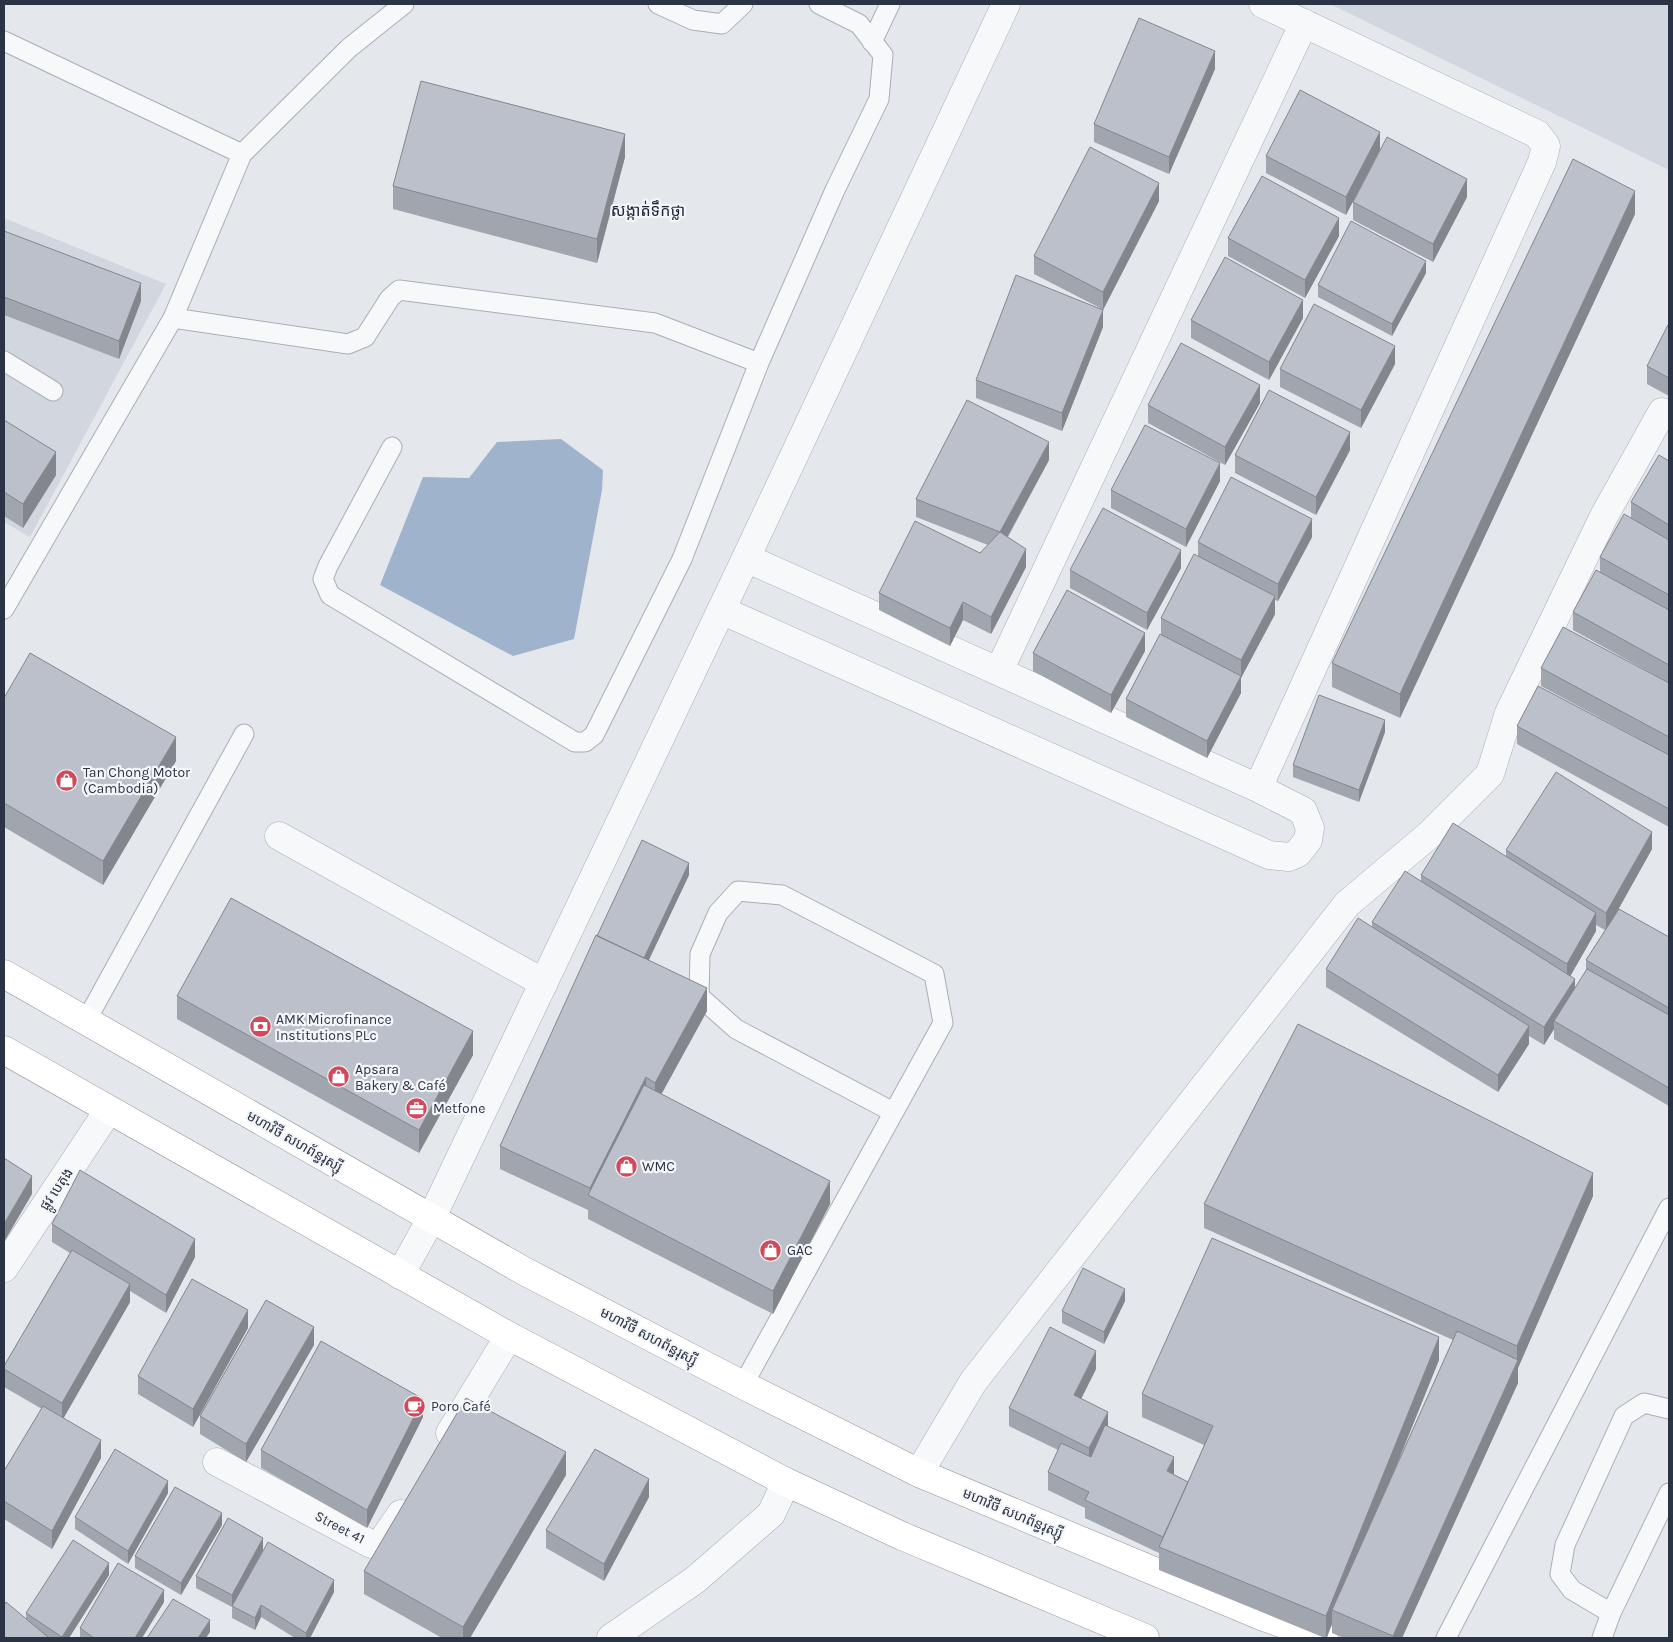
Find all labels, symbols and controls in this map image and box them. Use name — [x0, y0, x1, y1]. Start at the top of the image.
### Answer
district label: សង្កាត់ទឹកថ្លា — [611, 200, 685, 220]
place label: Tan Chong Motor (Cambodia) — [83, 764, 191, 797]
shop icon: Tan Chong Motor (Cambodia) — [55, 768, 79, 792]
place label: AMK Microfinance Institutions PLc — [276, 1011, 392, 1044]
bank icon: AMK Microfinance Institutions PLc — [248, 1015, 272, 1039]
place label: Apsara Bakery & Café — [355, 1061, 446, 1094]
shop icon: Apsara Bakery & Café — [327, 1065, 351, 1089]
office icon: Metfone — [405, 1096, 429, 1120]
place label: Metfone — [433, 1100, 485, 1117]
street label: មហាវិថី សហព័ន្ធរុស្ស៊ី — [243, 1107, 346, 1178]
shop icon: WMC — [614, 1154, 638, 1178]
place label: WMC — [642, 1158, 675, 1175]
street label: ផ្លូវ បេតុង — [36, 1165, 79, 1215]
shop icon: GAC — [759, 1238, 783, 1262]
place label: GAC — [787, 1242, 813, 1259]
street label: មហាវិថី សហព័ន្ធរុស្ស៊ី — [596, 1303, 701, 1372]
cafe icon: Poro Café — [403, 1394, 427, 1418]
place label: Poro Café — [431, 1398, 491, 1415]
street label: មហាវិថី សហព័ន្ធរុស្ស៊ី — [959, 1484, 1066, 1545]
street label: Street 41 — [312, 1507, 368, 1548]

